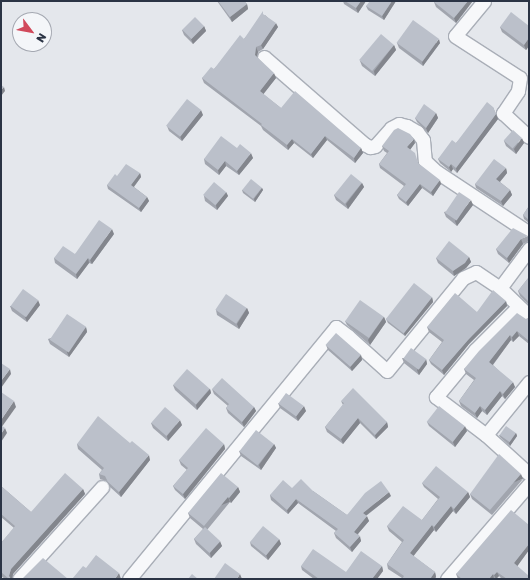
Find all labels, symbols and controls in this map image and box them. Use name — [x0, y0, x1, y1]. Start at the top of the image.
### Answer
north arrow — [12, 12, 52, 52]
text: N — [34, 31, 49, 45]

